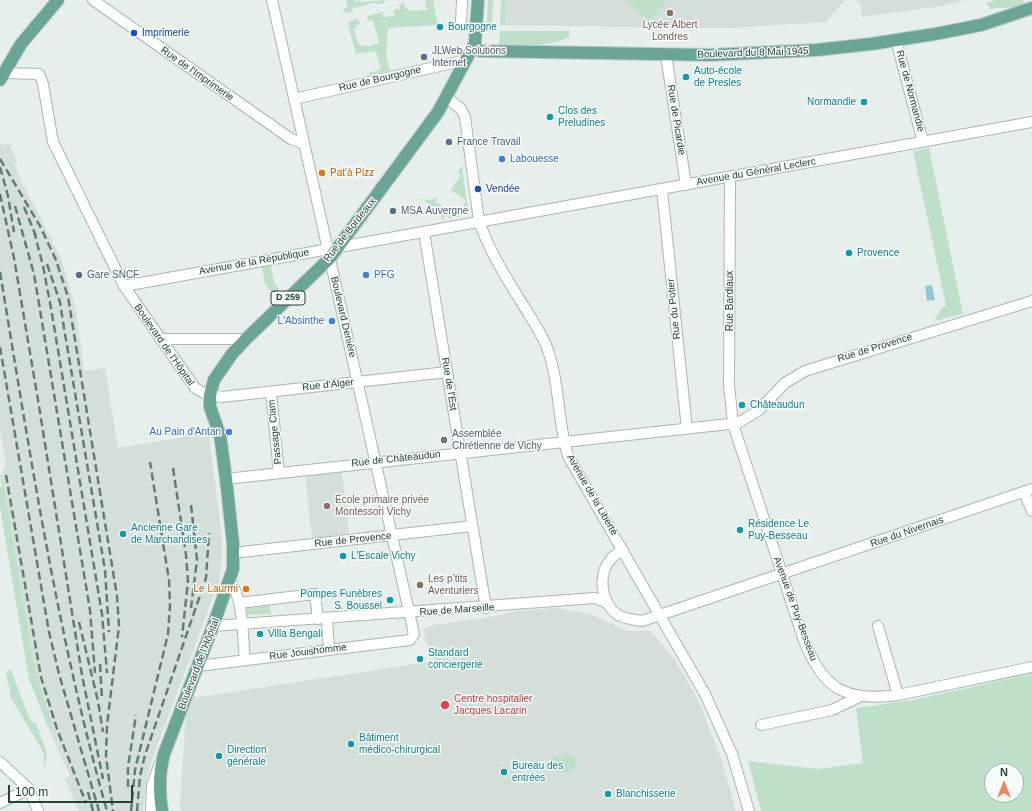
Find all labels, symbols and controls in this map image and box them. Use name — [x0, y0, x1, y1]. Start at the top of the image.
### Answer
marker: Lycée Albert Londres — [665, 8, 675, 18]
place label: Lycée Albert Londres — [642, 19, 698, 42]
place label: Bourgogne — [448, 21, 497, 33]
marker: Bourgogne — [435, 22, 445, 32]
place label: Imprimerie — [142, 27, 189, 39]
marker: Imprimerie — [129, 28, 139, 38]
street label: Rue de l'Imprimerie — [158, 44, 236, 104]
place label: JLWeb Solutions Internet — [432, 45, 506, 68]
street label: Boulevard du 8 Mai 1945 — [697, 45, 809, 61]
street label: Rue de Normandie — [893, 49, 927, 133]
marker: JLWeb Solutions Internet — [419, 52, 429, 62]
street label: Rue de Bourgogne — [338, 64, 422, 94]
place label: Auto-école de Presles — [694, 65, 742, 88]
marker: Auto-école de Presles — [681, 72, 691, 82]
street label: Rue de Picardie — [665, 84, 687, 156]
place label: Normandie — [807, 96, 856, 108]
marker: Normandie — [859, 97, 869, 107]
place label: Clos des Preludines — [558, 105, 605, 128]
marker: Clos des Preludines — [545, 112, 555, 122]
place label: France Travail — [457, 136, 521, 148]
marker: France Travail — [444, 137, 454, 147]
place label: Labouesse — [510, 153, 559, 165]
marker: Labouesse — [497, 154, 507, 164]
street label: Avenue du Général Leclerc — [695, 156, 817, 188]
place label: Pat'à Pizz — [330, 167, 374, 179]
marker: Pat'à Pizz — [317, 168, 327, 178]
place label: Vendée — [486, 183, 520, 195]
marker: Vendée — [473, 184, 483, 194]
street label: Rue de Bordeaux — [321, 196, 379, 264]
place label: MSA Auvergne — [401, 205, 468, 217]
marker: MSA Auvergne — [388, 206, 398, 216]
street label: Avenue de la République — [198, 246, 310, 278]
place label: Provence — [857, 247, 899, 259]
marker: Provence — [844, 248, 854, 258]
place label: Gare SNCF — [87, 269, 139, 281]
place label: PFG — [374, 269, 395, 281]
marker: Gare SNCF — [74, 270, 84, 280]
marker: PFG — [361, 270, 371, 280]
street label: Rue Bardiaux — [724, 271, 736, 331]
street label: Boulevard Denière — [328, 275, 358, 359]
street label: Rue du Potier — [665, 278, 683, 340]
road number: D 259 — [271, 291, 305, 305]
street label: Boulevard de l'Hôpital — [131, 302, 197, 388]
place label: L'Absinthe — [278, 315, 324, 327]
marker: L'Absinthe — [327, 316, 337, 326]
street label: Rue de Provence — [836, 331, 914, 365]
street label: Rue de l'Est — [439, 357, 459, 411]
street label: Rue d'Alger — [302, 376, 354, 394]
street label: Passage Clam — [266, 399, 284, 465]
place label: Châteaudun — [750, 399, 804, 411]
marker: Châteaudun — [737, 400, 747, 410]
place label: Au Pain d'Antan — [150, 426, 221, 438]
marker: Au Pain d'Antan — [224, 427, 234, 437]
place label: Assemblée Chrétienne de Vichy — [452, 428, 542, 452]
marker: Assemblée Chrétienne de Vichy — [439, 435, 449, 445]
street label: Rue de Châteaudun — [351, 448, 441, 470]
street label: Avenue de la Liberté — [564, 452, 620, 538]
place label: École primaire privée Montessori Vichy — [335, 494, 429, 518]
marker: École primaire privée Montessori Vichy — [322, 501, 332, 511]
street label: Rue du Nivernais — [869, 514, 945, 550]
place label: Résidence Le Puy-Besseau — [748, 518, 809, 542]
place label: Ancienne Gare de Marchandises — [131, 522, 207, 546]
marker: Résidence Le Puy-Besseau — [735, 525, 745, 535]
marker: Ancienne Gare de Marchandises — [118, 529, 128, 539]
street label: Rue de Provence — [314, 530, 392, 550]
place label: L'Escale Vichy — [351, 550, 416, 562]
marker: L'Escale Vichy — [338, 551, 348, 561]
street label: Avenue de Puy-Besseau — [771, 555, 819, 663]
place label: Les p’tits Aventuriers — [428, 573, 478, 596]
marker: Les p’tits Aventuriers — [415, 580, 425, 590]
place label: Le Laurmi — [194, 583, 238, 595]
marker: Le Laurmi — [241, 584, 251, 594]
place label: Pompes Funèbres S. Boussel — [300, 588, 382, 612]
marker: Pompes Funèbres S. Boussel — [385, 595, 395, 605]
street label: Rue de Marseille — [419, 601, 495, 619]
street label: Boulevard de l'Hôpital — [176, 617, 222, 711]
place label: Villa Bengali — [268, 628, 323, 640]
marker: Villa Bengali — [255, 629, 265, 639]
street label: Rue Jouishomme — [269, 641, 347, 663]
place label: Standard conciergerie — [428, 647, 482, 670]
marker: Standard conciergerie — [415, 654, 425, 664]
place label: Centre hospitalier Jacques Lacarin — [454, 693, 532, 716]
marker: Centre hospitalier Jacques Lacarin — [439, 699, 451, 711]
place label: Bâtiment médico-chirurgical — [359, 732, 440, 756]
marker: Bâtiment médico-chirurgical — [346, 739, 356, 749]
place label: Direction générale — [227, 744, 266, 768]
marker: Direction générale — [214, 751, 224, 761]
place label: Bureau des entrées — [512, 760, 563, 784]
north arrow — [984, 763, 1024, 803]
text: N — [1000, 766, 1008, 778]
marker: Bureau des entrées — [499, 767, 509, 777]
scale bar — [10, 777, 135, 803]
text: 100 m — [15, 785, 48, 799]
place label: Blanchisserie — [616, 788, 675, 800]
marker: Blanchisserie — [603, 789, 613, 799]

